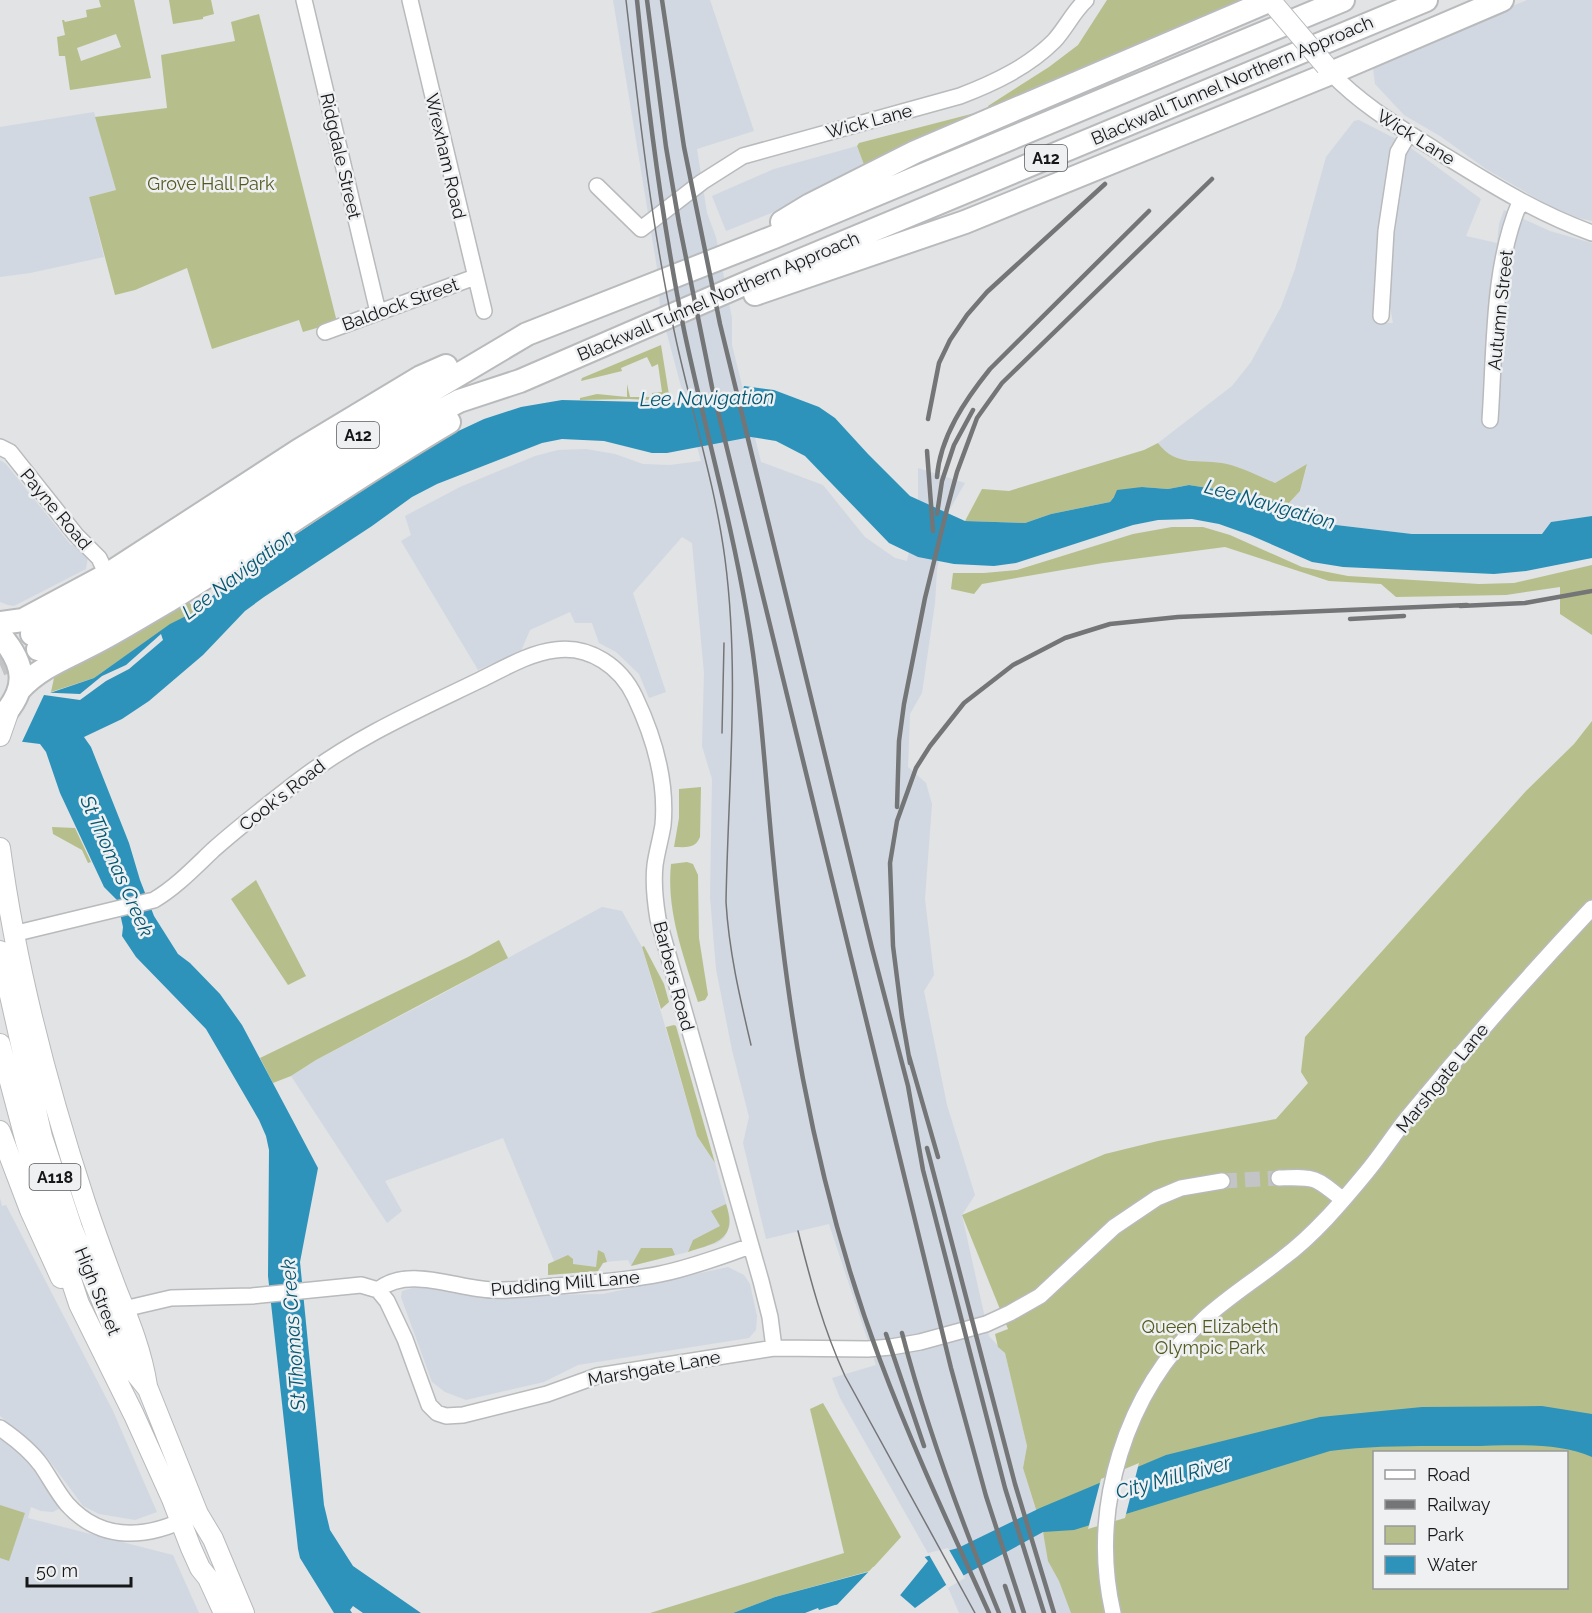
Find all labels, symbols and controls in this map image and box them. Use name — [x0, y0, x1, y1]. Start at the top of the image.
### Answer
street label: Blackwall Tunnel Northern Approach — [1088, 11, 1376, 149]
street label: Ridgdale Street — [316, 91, 366, 221]
street label: Wrexham Road — [421, 91, 471, 221]
street label: Wick Lane — [824, 99, 915, 143]
street label: Wick Lane — [1373, 105, 1459, 169]
road number: A12 — [1025, 145, 1067, 171]
park label: Grove Hall Park — [147, 173, 275, 194]
street label: Blackwall Tunnel Northern Approach — [574, 227, 862, 365]
street label: Autumn Street — [1483, 249, 1517, 371]
street label: Baldock Street — [339, 273, 461, 335]
water label: Lee Navigation — [639, 385, 775, 411]
road number: A12 — [337, 422, 379, 448]
street label: Payne Road — [16, 464, 96, 554]
water label: Lee Navigation — [1202, 474, 1338, 534]
water label: Lee Navigation — [177, 524, 299, 624]
street label: Cook's Road — [235, 755, 329, 835]
water label: St Thomas Creek — [75, 791, 159, 941]
street label: Barbers Road — [649, 919, 699, 1033]
street label: Marshgate Lane — [1392, 1019, 1493, 1137]
road number: A118 — [29, 1164, 80, 1190]
street label: High Street — [71, 1244, 125, 1338]
water label: St Thomas Creek — [276, 1258, 310, 1413]
street label: Pudding Mill Lane — [490, 1266, 641, 1300]
park label: Queen Elizabeth Olympic Park — [1142, 1316, 1278, 1358]
street label: Marshgate Lane — [586, 1346, 722, 1390]
water label: City Mill River — [1113, 1450, 1234, 1504]
legend — [1373, 1451, 1568, 1589]
text: Road — [1427, 1464, 1470, 1485]
text: Railway — [1427, 1494, 1491, 1515]
text: Park — [1427, 1524, 1464, 1545]
scale bar — [27, 1550, 130, 1588]
text: Water — [1427, 1554, 1478, 1575]
text: 50 m — [36, 1560, 78, 1581]

